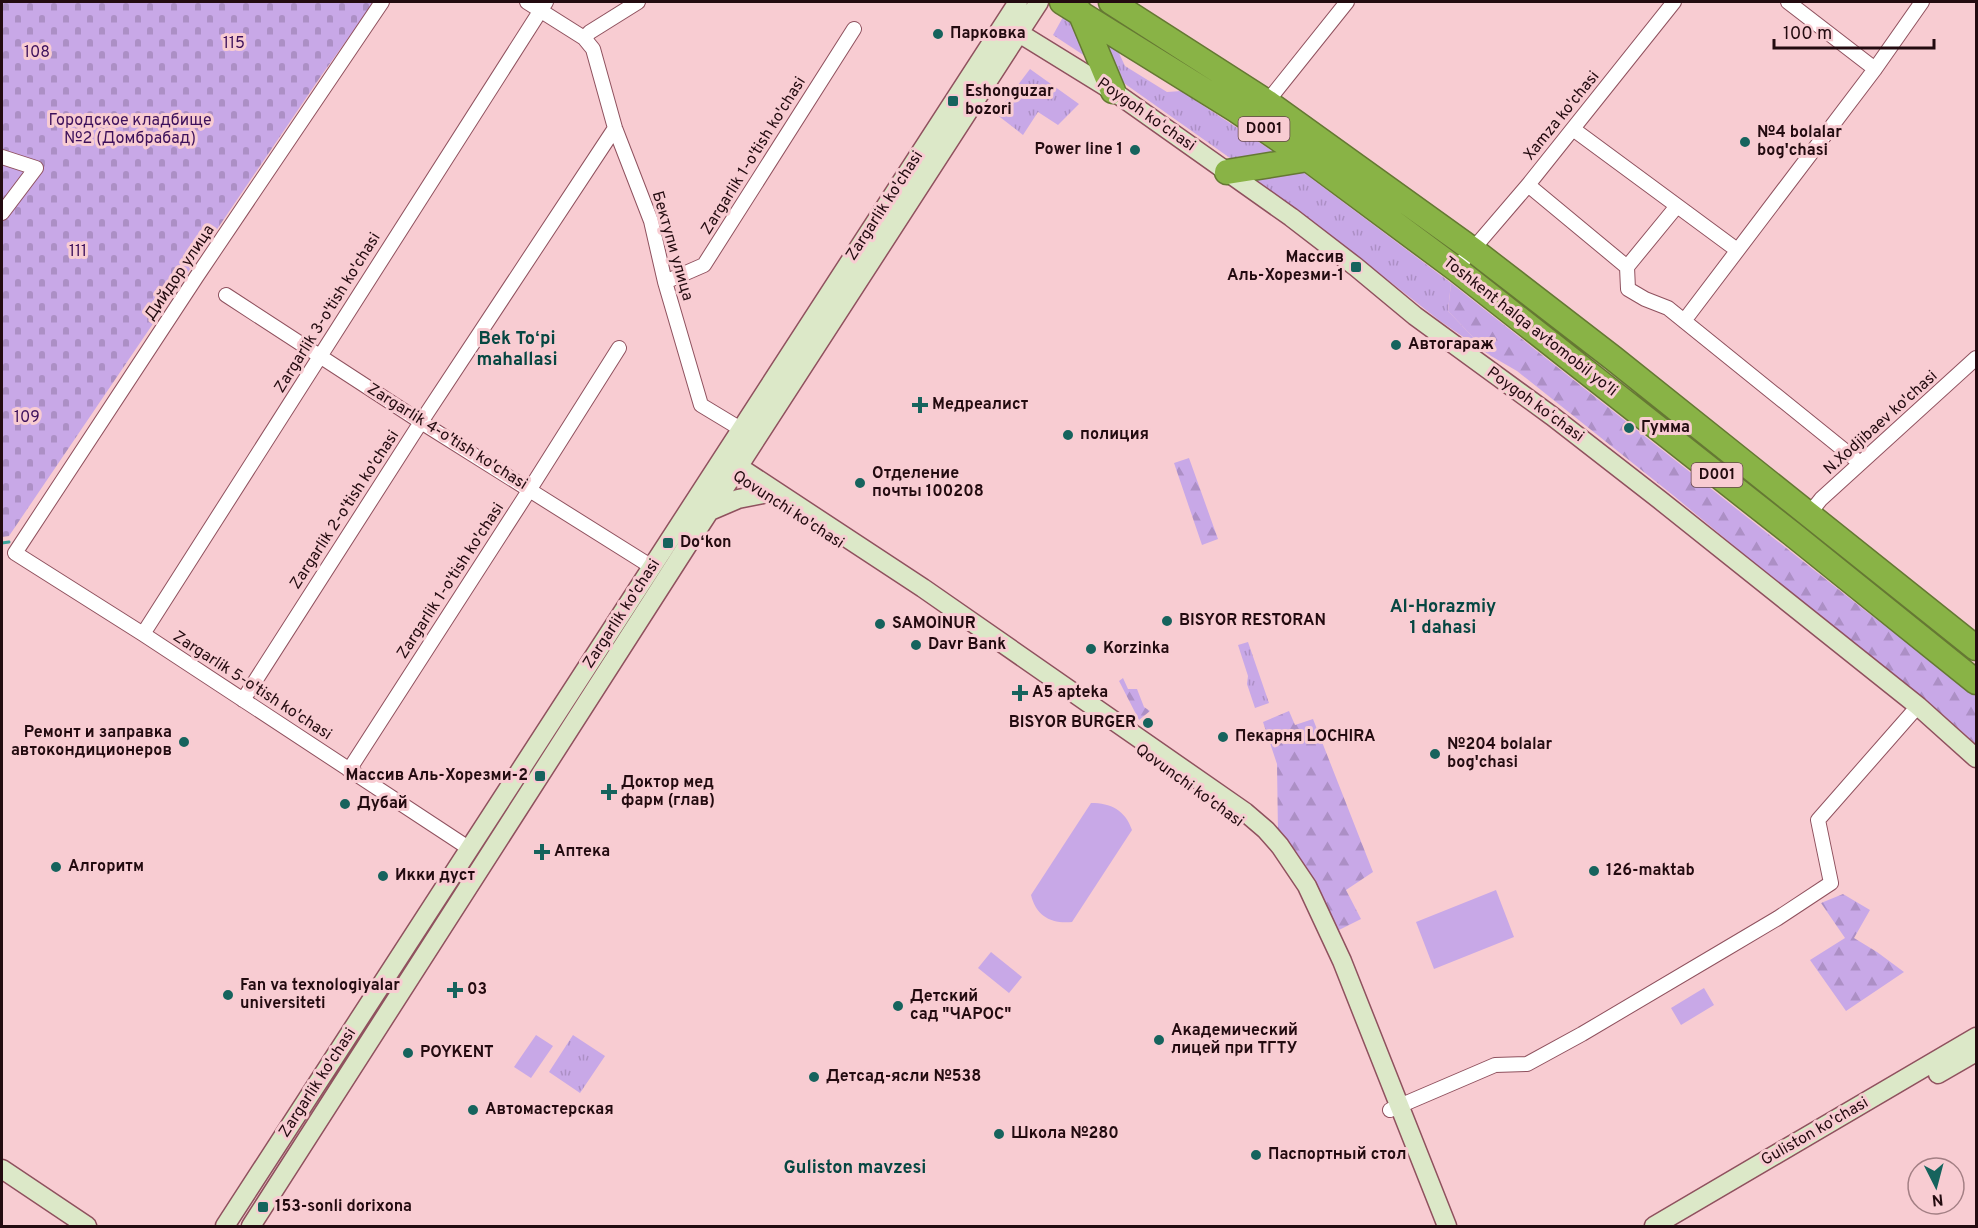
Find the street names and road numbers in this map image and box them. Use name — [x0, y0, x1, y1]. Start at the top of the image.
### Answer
street label: Xamza ko'chasi — [1520, 67, 1604, 165]
street label: Zargarlik 1-o'tish ko'chasi — [697, 73, 811, 239]
street label: Poygoh koʻchasi — [1093, 74, 1199, 156]
road number: D001 — [1238, 117, 1290, 141]
street label: Zargarlik ko'chasi — [842, 147, 928, 265]
street label: Бектупи улица — [647, 189, 697, 303]
street label: Дийдор улица — [141, 221, 219, 325]
street label: Zargarlik 3-o'tish ko'chasi — [270, 229, 386, 397]
street label: Toshkent halqa avtomobil yo'li — [1439, 253, 1621, 401]
street label: Poygoh koʻchasi — [1482, 363, 1588, 447]
street label: N.Xodjibaev ko'chasi — [1820, 367, 1942, 479]
street label: Zargarlik 4-o'tish ko'chasi — [363, 379, 531, 495]
street label: Zargarlik 2-o'tish ko'chasi — [286, 427, 404, 593]
road number: D001 — [1692, 463, 1742, 487]
street label: Qovunchi ko'chasi — [728, 466, 848, 554]
street label: Zargarlik 1-o'tish ko'chasi — [393, 499, 509, 663]
street label: Zargarlik ko'chasi — [579, 555, 665, 673]
street label: Zargarlik 5-o'tish ko'chasi — [169, 627, 335, 745]
street label: Qovunchi ko'chasi — [1131, 740, 1247, 832]
street label: Zargarlik ko'chasi — [275, 1024, 361, 1142]
street label: Guliston ko'chasi — [1758, 1093, 1872, 1171]

